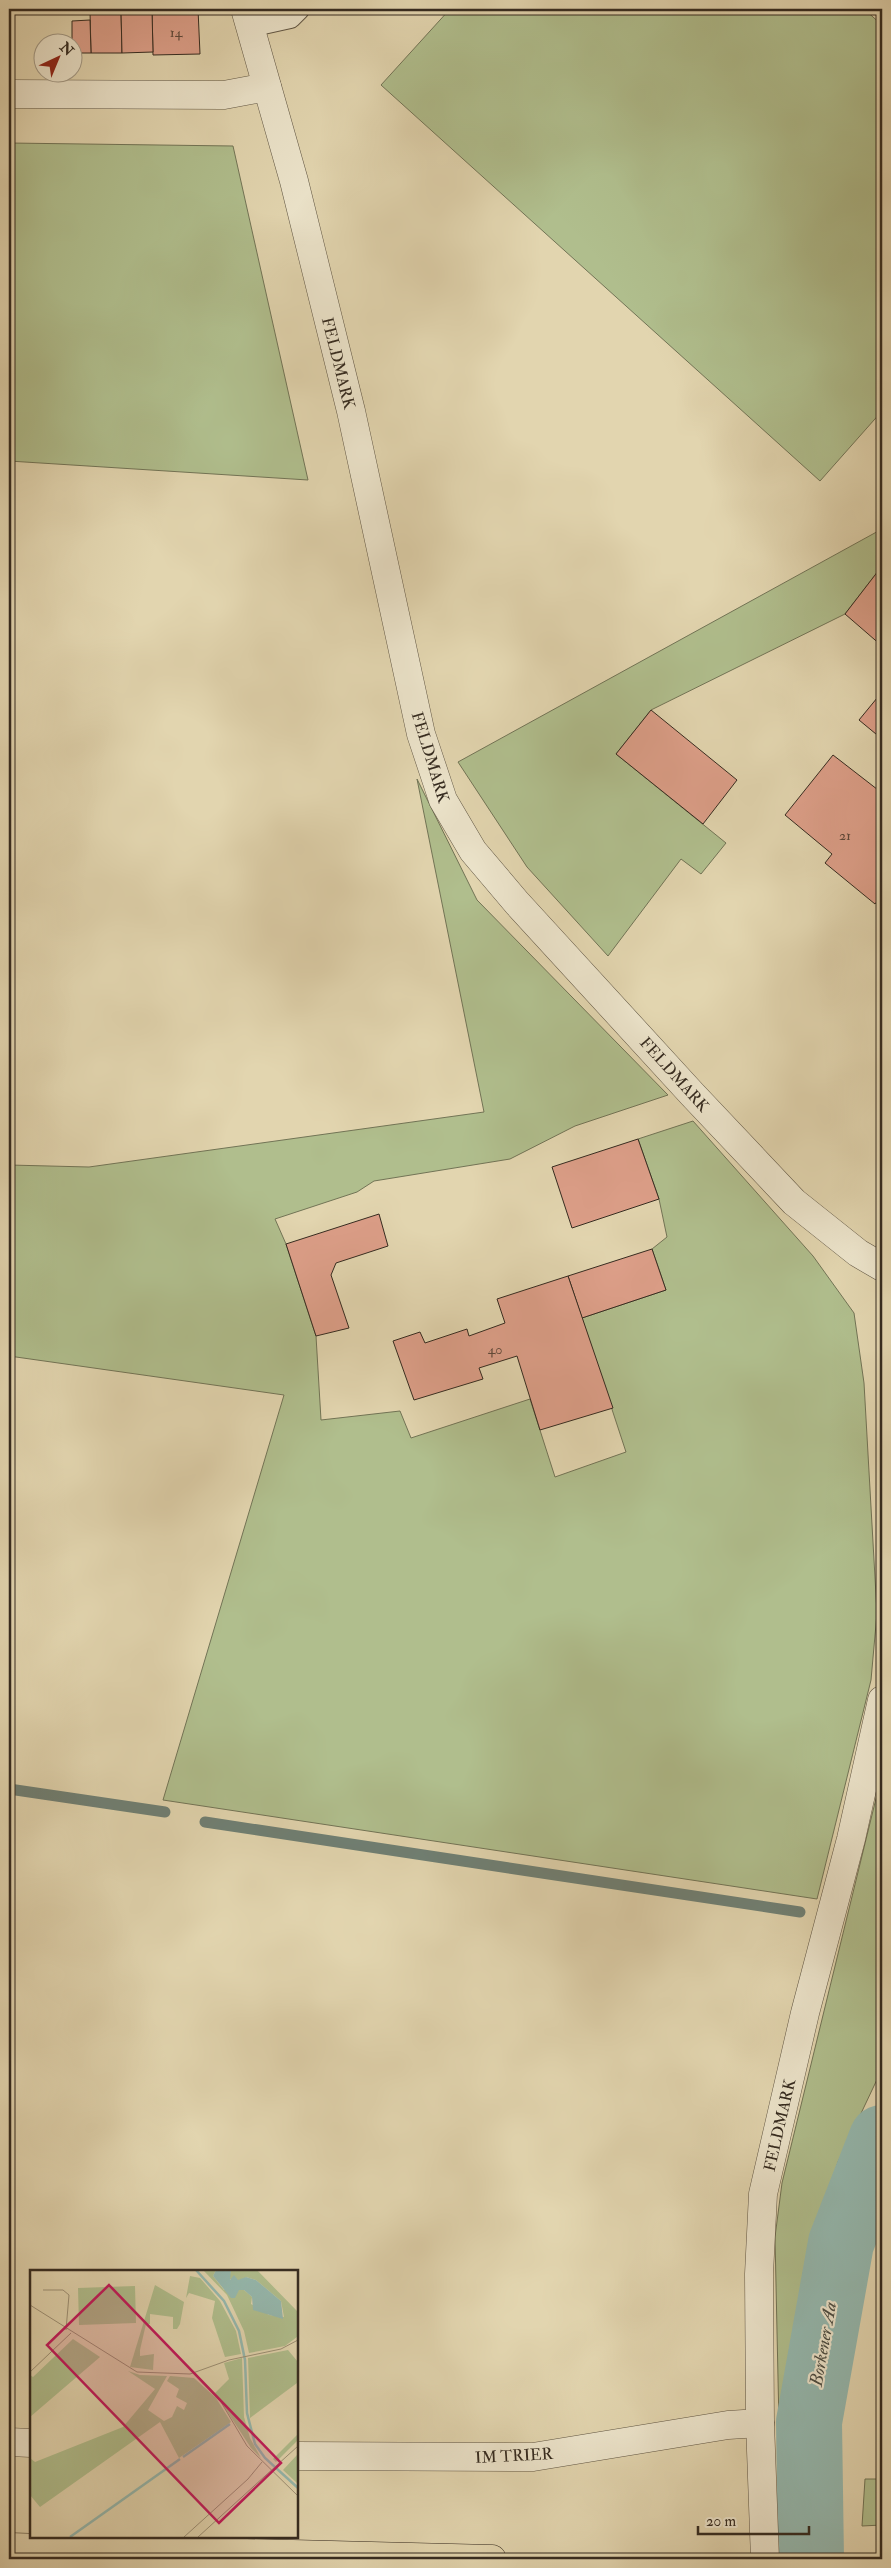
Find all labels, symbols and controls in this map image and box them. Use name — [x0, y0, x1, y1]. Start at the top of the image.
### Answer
house number: 14 — [170, 24, 184, 41]
north arrow — [32, 32, 82, 82]
text: N — [56, 38, 77, 60]
street label: FELDMARK — [317, 315, 359, 412]
street label: FELDMARK — [407, 709, 454, 806]
house number: 21 — [839, 827, 851, 844]
street label: FELDMARK — [635, 1033, 714, 1117]
house number: 40 — [488, 1341, 502, 1358]
street label: FELDMARK — [760, 2076, 801, 2173]
inset map — [30, 2270, 298, 2538]
water label: Borkener Aa — [805, 2300, 842, 2389]
street label: IM TRIER — [475, 2444, 554, 2468]
scale bar — [698, 2503, 810, 2535]
text: 20 m — [706, 2512, 736, 2531]

